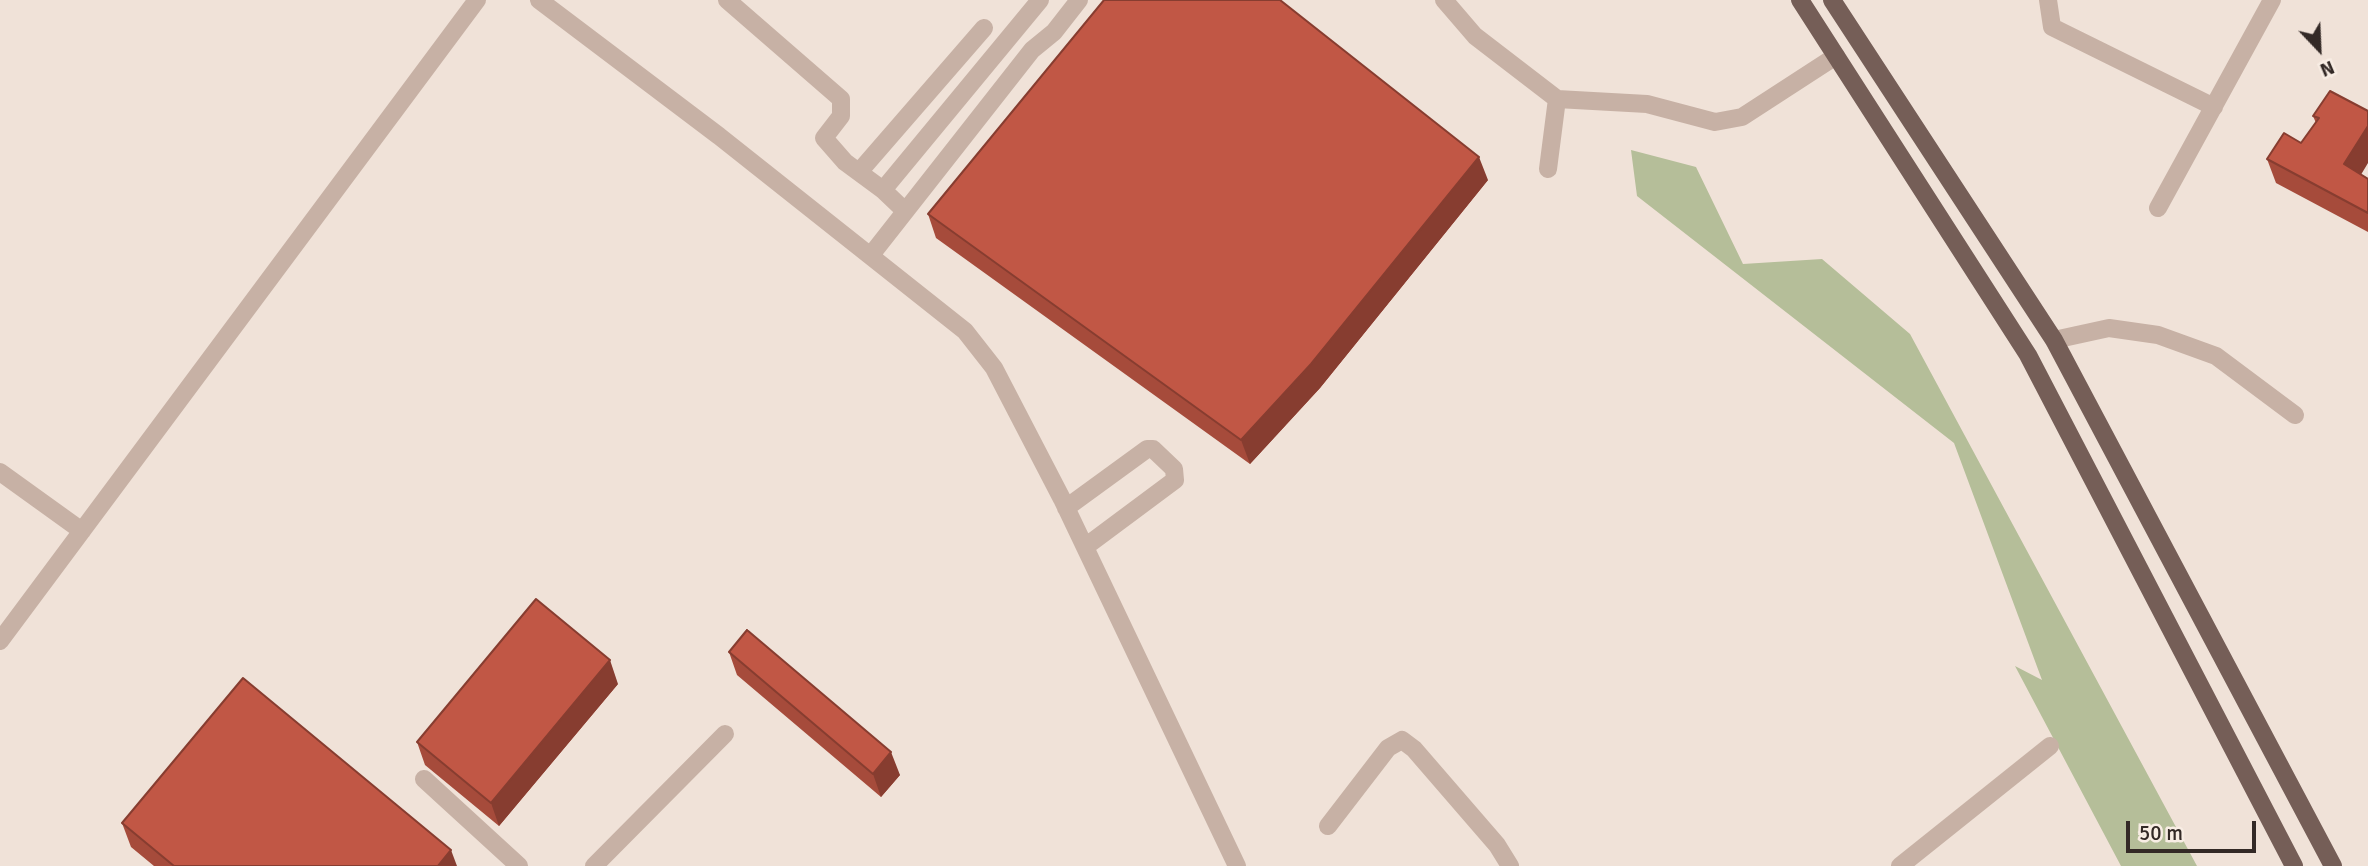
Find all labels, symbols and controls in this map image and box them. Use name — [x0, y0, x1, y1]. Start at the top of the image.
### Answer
north arrow — [2284, 14, 2354, 84]
text: N — [2316, 55, 2338, 82]
scale bar — [2130, 806, 2260, 850]
text: 50 m — [2139, 820, 2183, 846]

